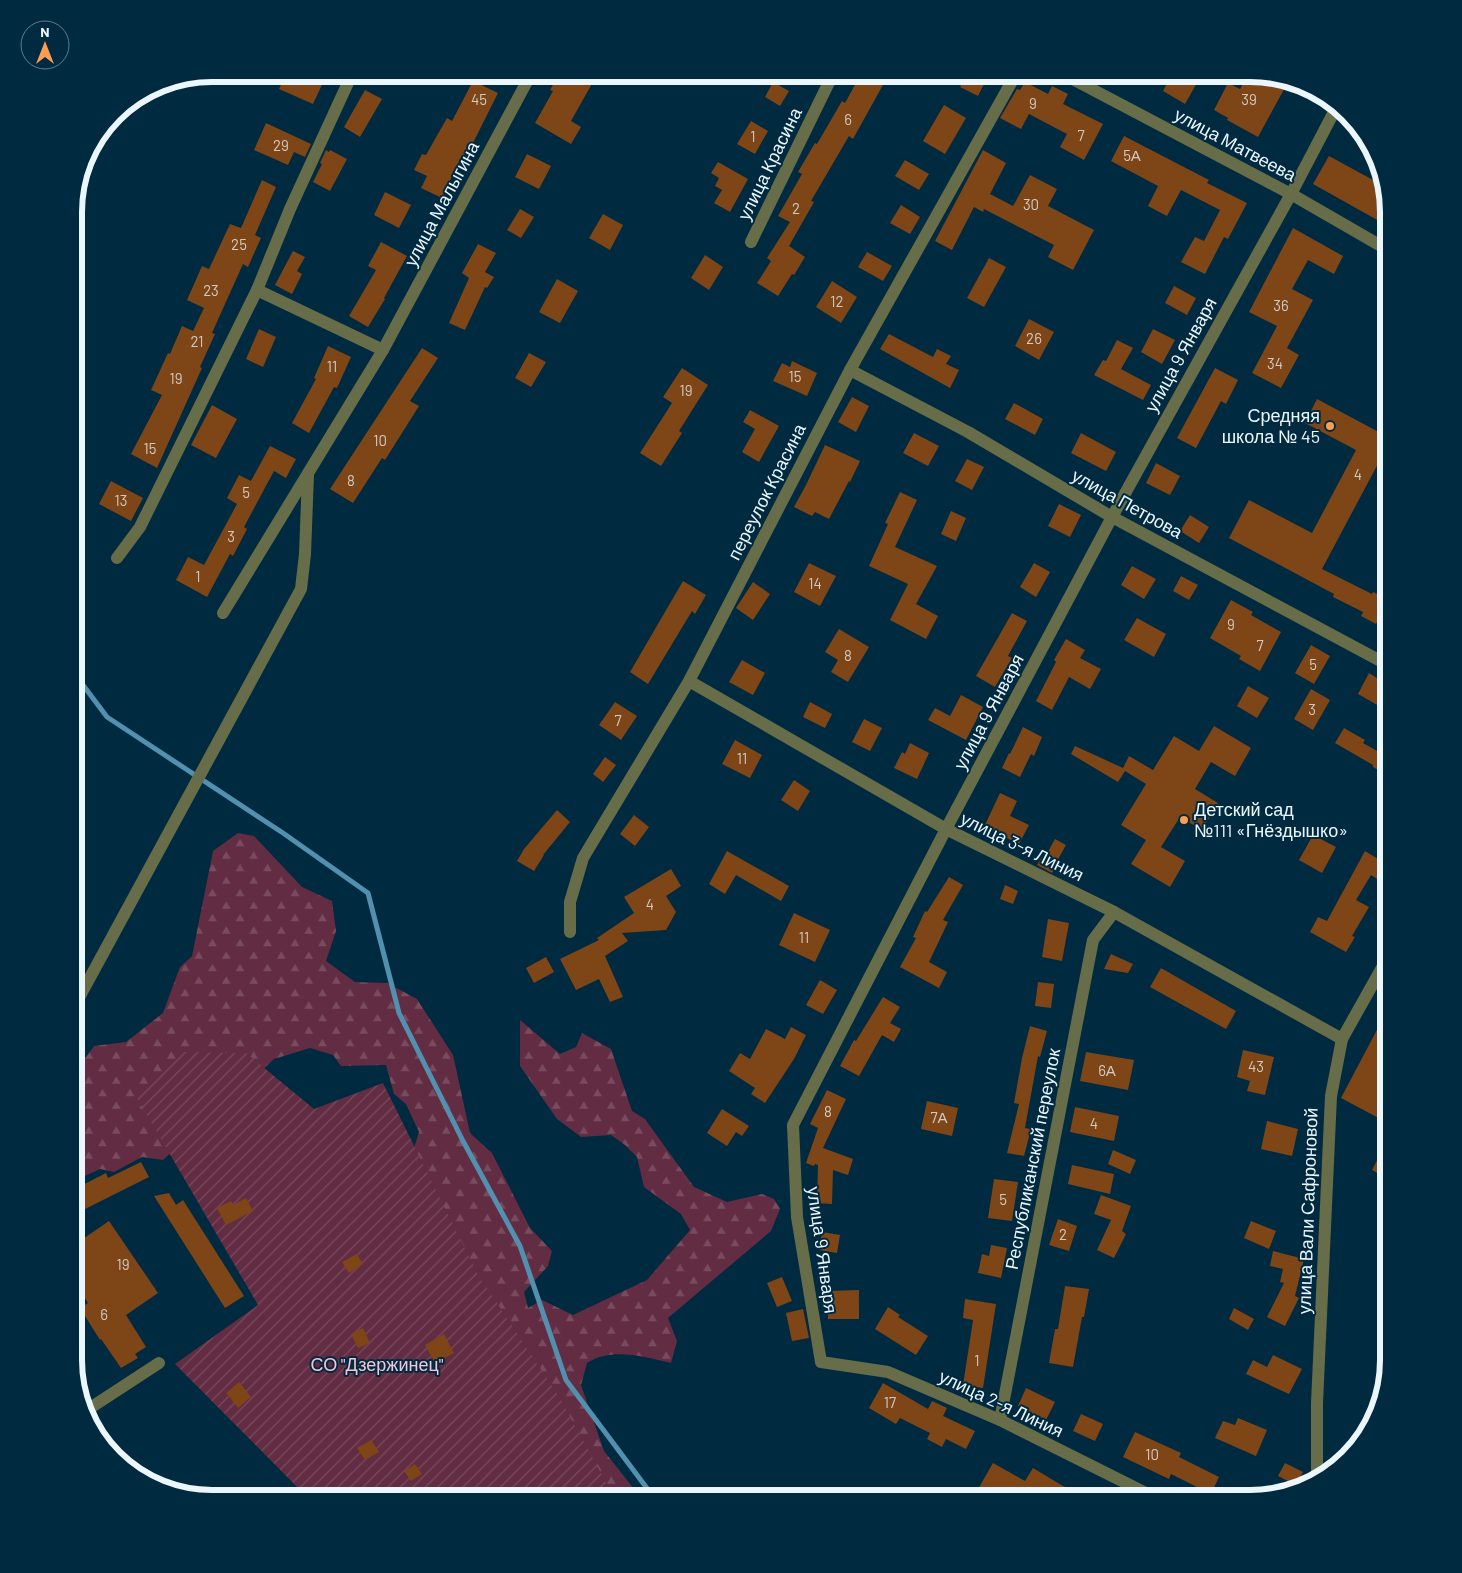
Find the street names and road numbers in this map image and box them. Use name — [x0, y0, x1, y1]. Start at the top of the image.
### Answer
street label: улица Красина — [732, 103, 806, 223]
street label: улица Матвеева — [1171, 103, 1301, 186]
street label: улица Малыгина — [399, 136, 484, 270]
street label: улица 9 Января — [1139, 293, 1221, 416]
street label: переулок Красина — [722, 419, 810, 563]
street label: улица Петрова — [1068, 464, 1187, 543]
street label: улица 9 Января — [948, 650, 1028, 773]
street label: улица 3-я Линия — [957, 807, 1088, 885]
street label: Республиканский переулок — [1000, 1046, 1064, 1271]
street label: улица Вали Сафроновой — [1292, 1107, 1322, 1315]
street label: улица 9 Января — [803, 1185, 843, 1315]
street label: улица 2-я Линия — [936, 1365, 1067, 1442]

